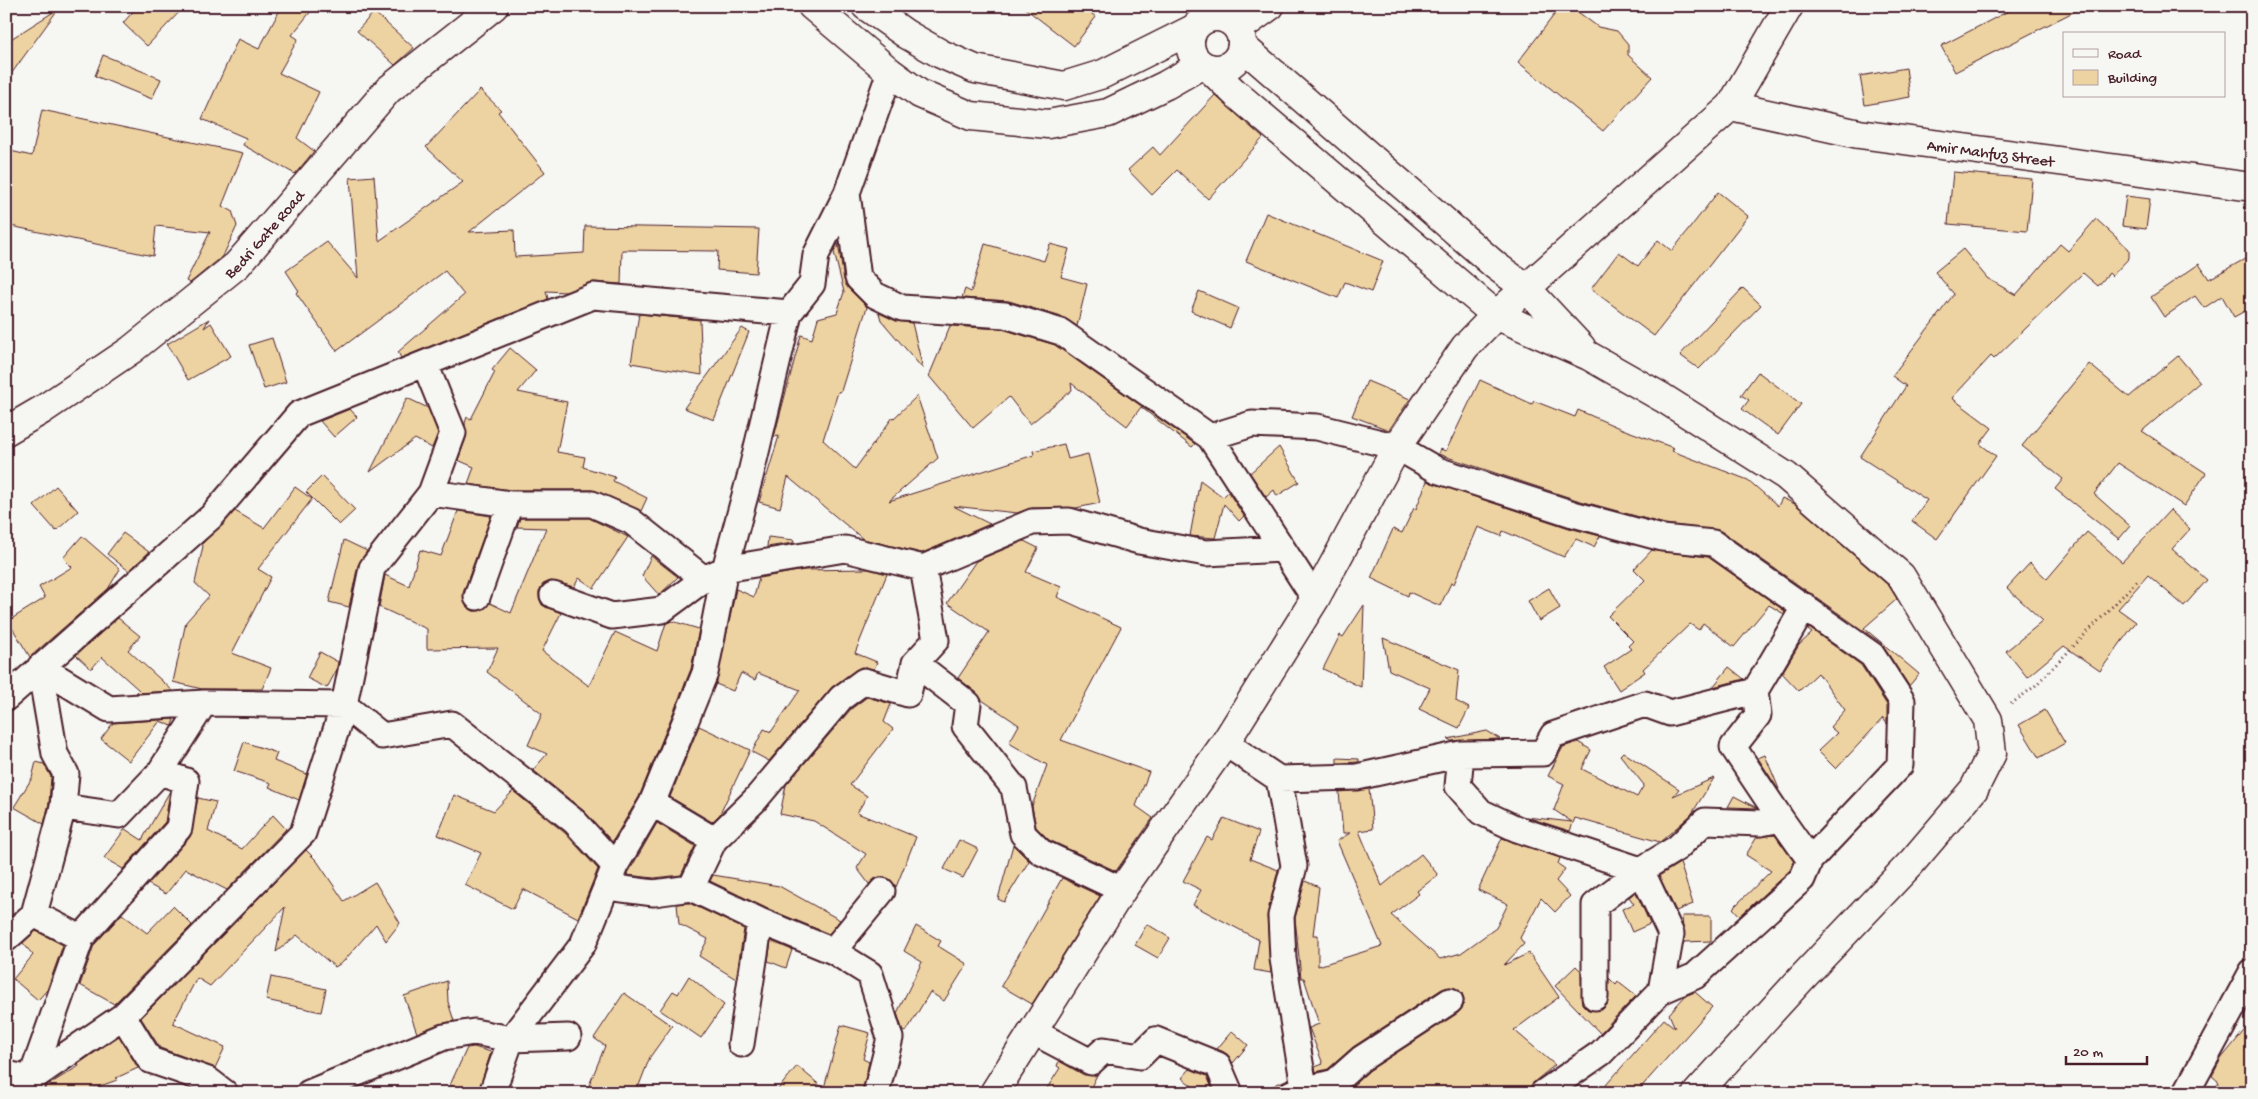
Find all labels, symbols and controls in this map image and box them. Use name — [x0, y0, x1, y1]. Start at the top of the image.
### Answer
legend — [2063, 32, 2226, 98]
text: Road — [2108, 46, 2142, 64]
text: Building — [2107, 70, 2157, 88]
street label: Amir Mahfuz Street — [1925, 137, 2057, 173]
street label: Bedri Gate Road — [221, 187, 311, 285]
scale bar — [2066, 1034, 2147, 1066]
text: 20 m — [2073, 1044, 2103, 1062]

